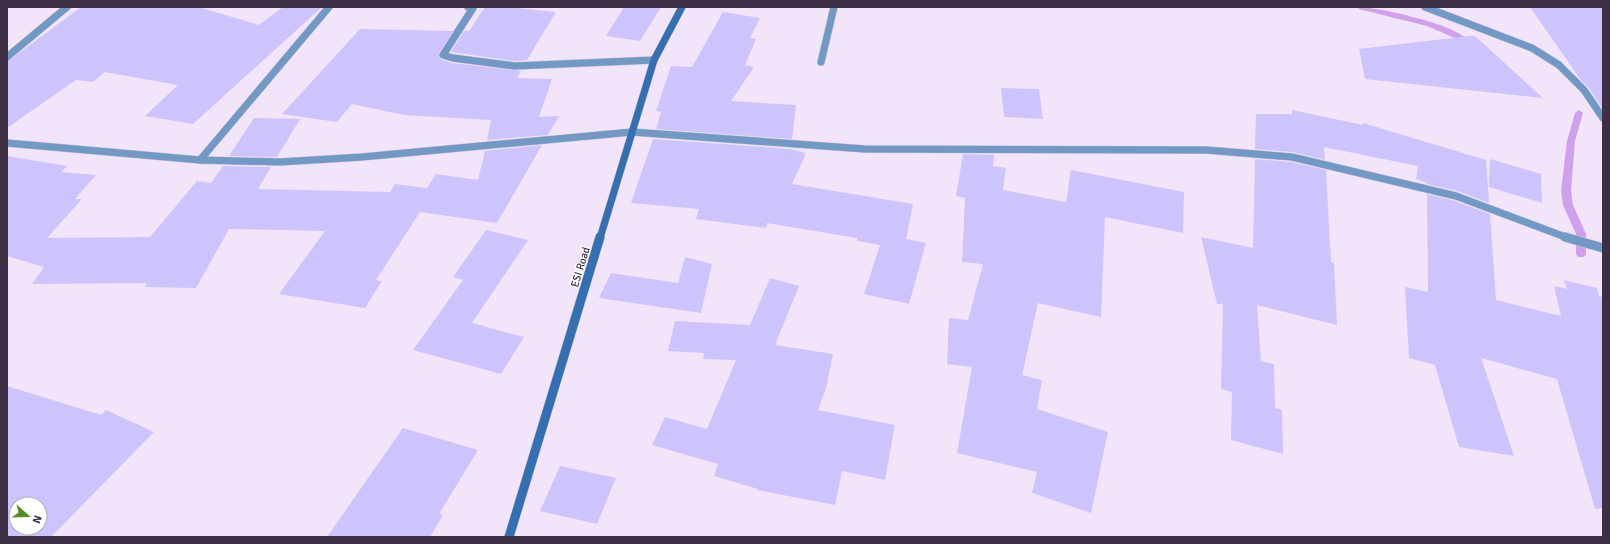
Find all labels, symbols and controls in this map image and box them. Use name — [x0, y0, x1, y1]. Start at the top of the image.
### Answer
street label: ESI Road — [568, 245, 593, 289]
north arrow — [8, 496, 48, 536]
text: N — [30, 513, 44, 525]

